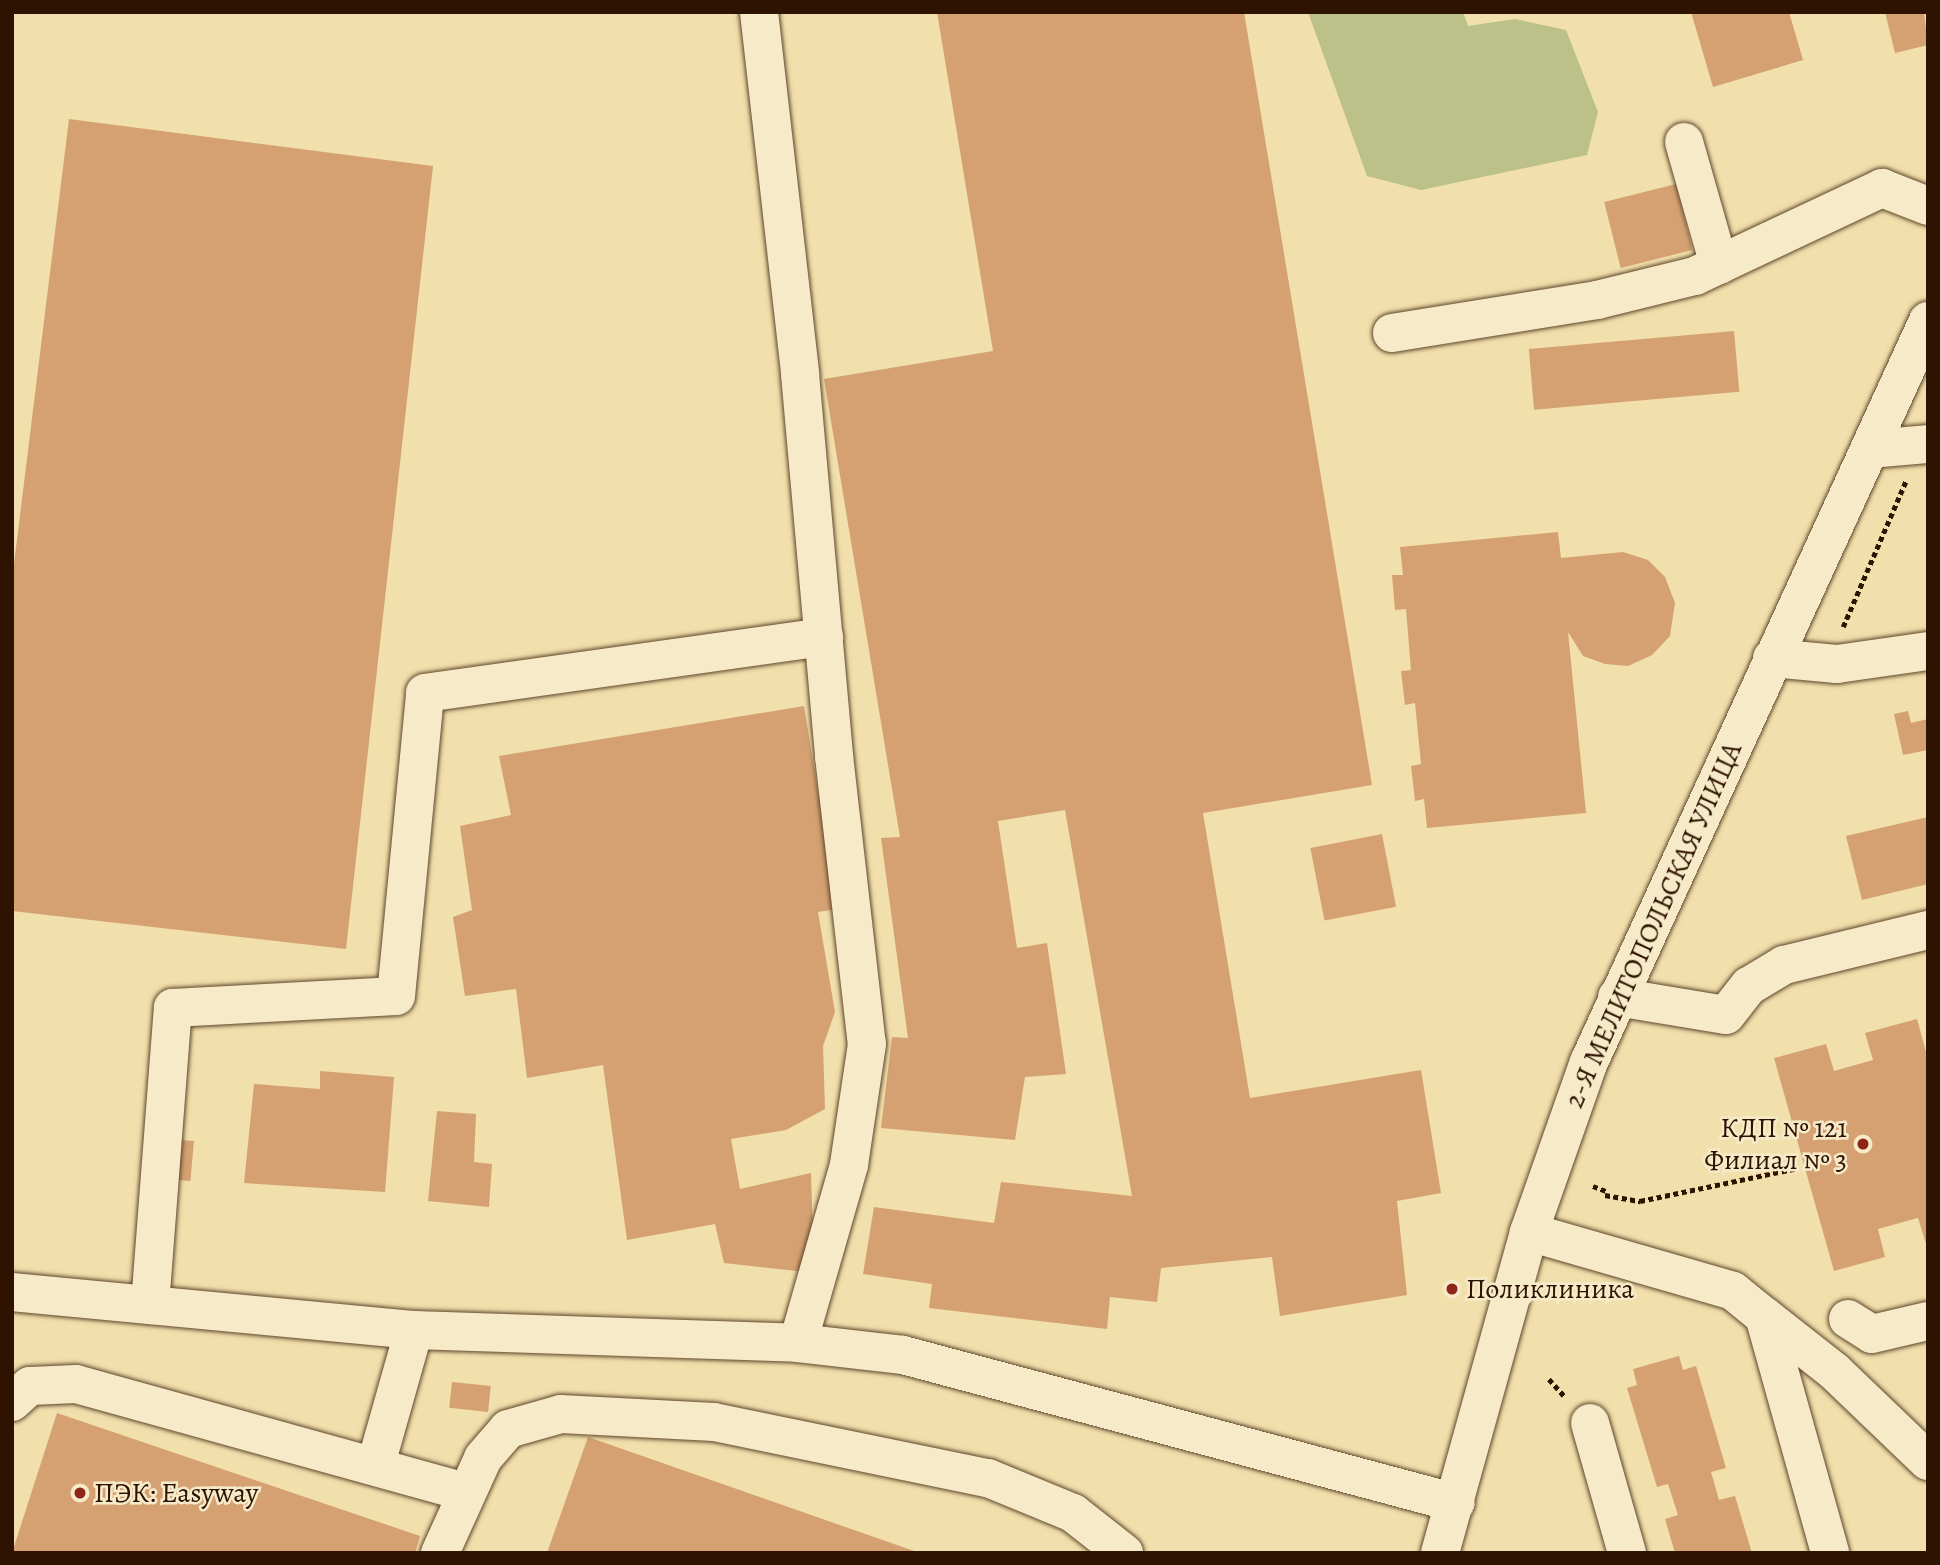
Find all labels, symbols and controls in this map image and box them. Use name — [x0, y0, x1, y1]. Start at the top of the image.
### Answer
street label: 2-Я МЕЛИТОПОЛЬСКАЯ УЛИЦА — [1557, 737, 1749, 1113]
place label: КДП № 121 Филиал № 3 — [1704, 1111, 1847, 1177]
marker: КДП № 121 Филиал № 3 — [1853, 1134, 1873, 1154]
place label: Поликлиника — [1466, 1272, 1634, 1306]
marker: Поликлиника — [1444, 1281, 1460, 1297]
place label: ПЭК: Easyway — [94, 1476, 258, 1510]
marker: ПЭК: Easyway — [72, 1485, 88, 1501]

